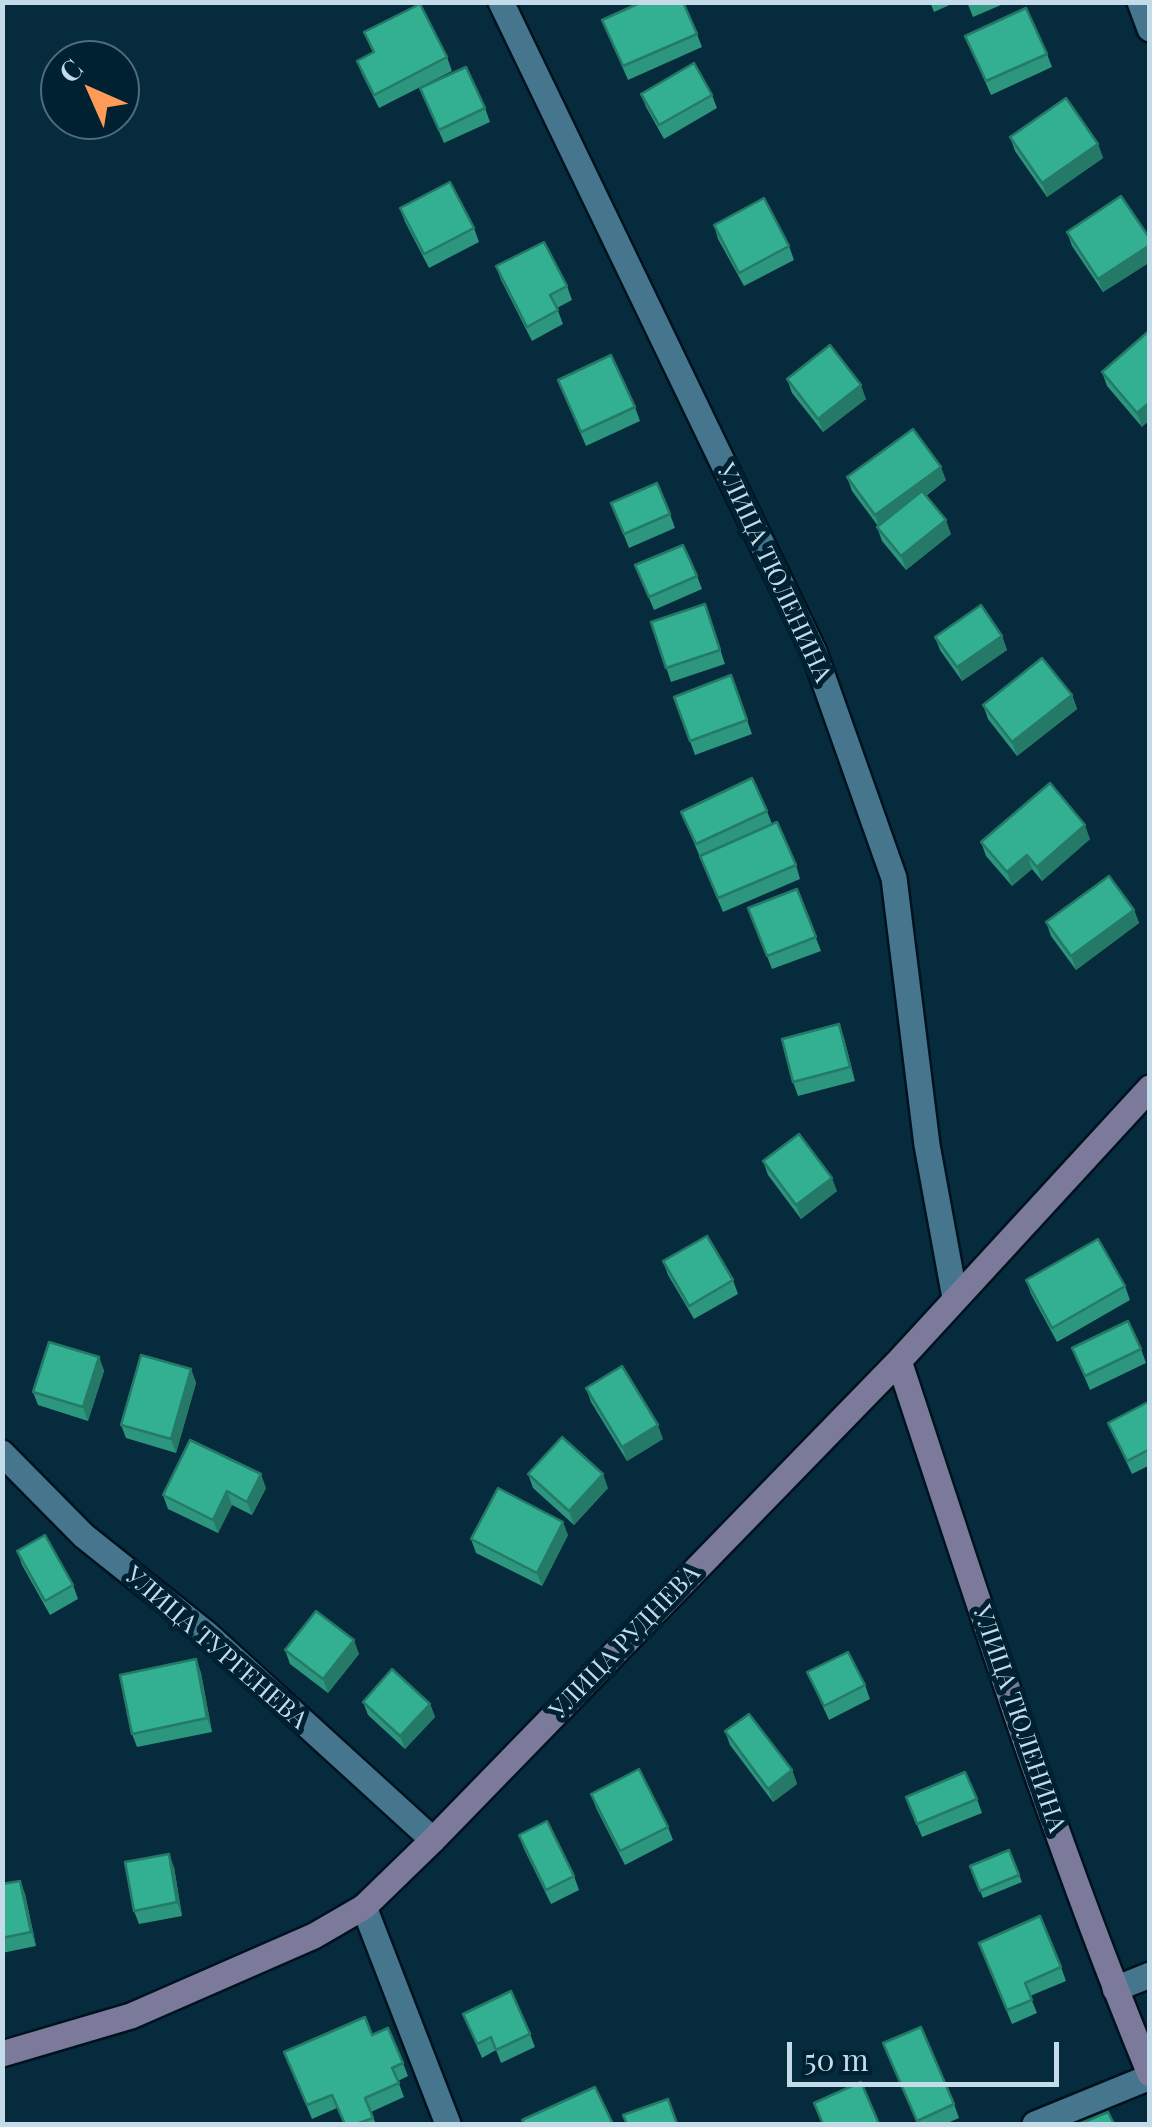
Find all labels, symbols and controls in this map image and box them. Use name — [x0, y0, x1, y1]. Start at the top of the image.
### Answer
north arrow — [40, 40, 140, 140]
text: С — [50, 50, 90, 90]
street label: УЛИЦА ТЮЛЕНИНА — [710, 459, 838, 687]
street label: УЛИЦА РУДНЕВА — [544, 1559, 706, 1725]
street label: УЛИЦА ТУРГЕНЕВА — [119, 1561, 313, 1735]
street label: УЛИЦА ТЮЛЕНИНА — [966, 1602, 1072, 1836]
scale bar — [792, 2022, 1064, 2084]
text: 50 m — [804, 2039, 869, 2079]

